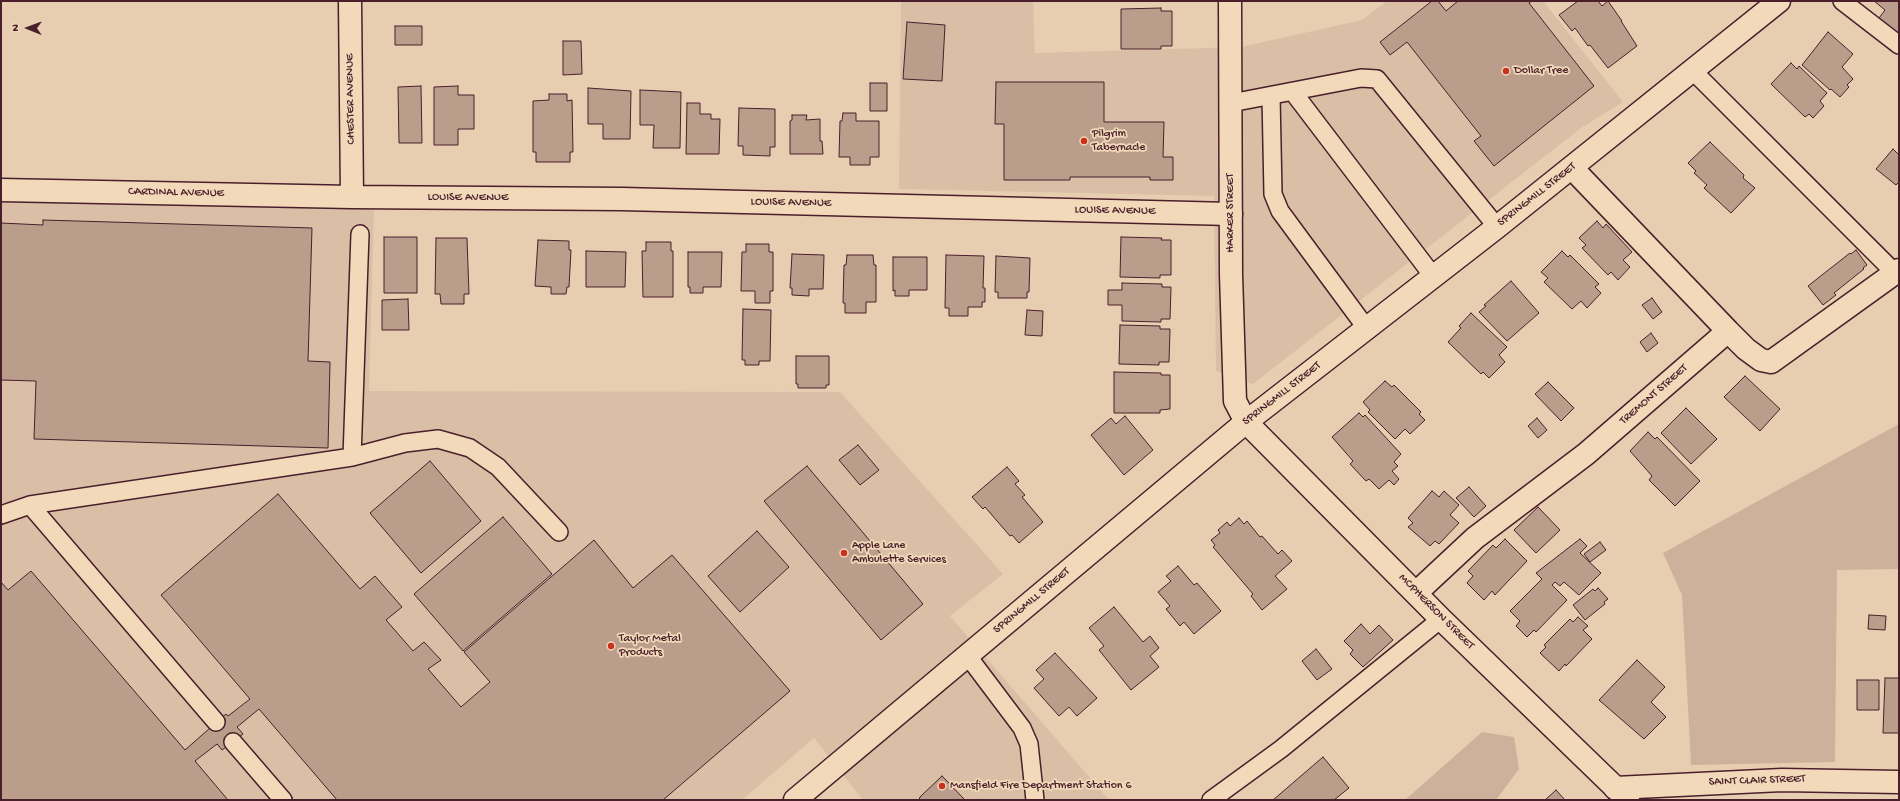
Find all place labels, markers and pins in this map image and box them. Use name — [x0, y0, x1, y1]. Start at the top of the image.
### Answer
place label: Dollar Tree — [1514, 64, 1568, 78]
marker: Dollar Tree — [1501, 66, 1511, 76]
place label: Pilgrim Tabernacle — [1092, 127, 1145, 155]
marker: Pilgrim Tabernacle — [1079, 136, 1089, 146]
place label: Apple Lane Ambulette Services — [852, 539, 946, 567]
marker: Apple Lane Ambulette Services — [839, 548, 849, 558]
place label: Taylor Metal Products — [619, 632, 681, 660]
marker: Taylor Metal Products — [606, 641, 616, 651]
place label: Mansfield Fire Department Station 6 — [950, 779, 1131, 793]
marker: Mansfield Fire Department Station 6 — [937, 781, 947, 791]

